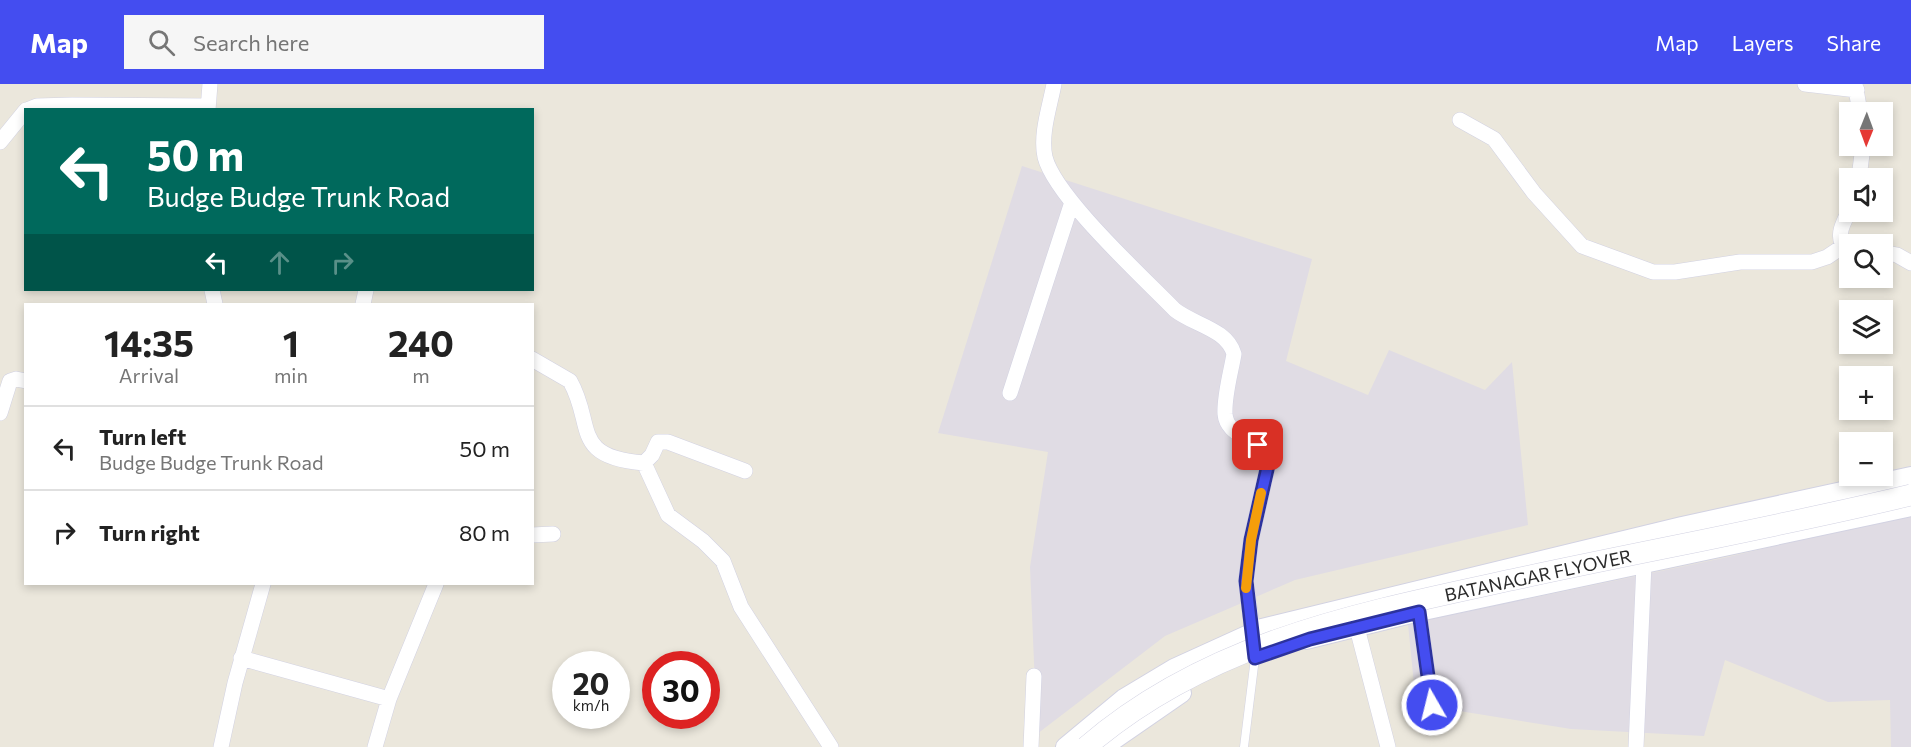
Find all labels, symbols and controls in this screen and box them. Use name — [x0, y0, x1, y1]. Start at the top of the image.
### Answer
search box — [124, 15, 544, 69]
text: Map — [30, 25, 88, 59]
icon: search — [145, 26, 178, 59]
text: Search here — [193, 29, 309, 56]
text: Map — [1655, 30, 1699, 55]
text: Layers — [1732, 30, 1794, 55]
text: Share — [1827, 30, 1881, 55]
north arrow — [1839, 102, 1893, 156]
map controls — [1839, 102, 1893, 486]
text: 50 m — [147, 128, 244, 180]
icon: left — [48, 132, 126, 210]
button: sound — [1839, 168, 1893, 222]
text: Budge Budge Trunk Road — [147, 180, 450, 213]
button: search — [1839, 234, 1893, 288]
icon: left — [200, 246, 233, 279]
icon: ahead — [263, 246, 296, 279]
icon: right — [326, 246, 359, 279]
button: layers — [1839, 300, 1893, 354]
text: 14:35 — [104, 320, 194, 364]
text: 1 — [283, 320, 299, 364]
text: 240 — [388, 320, 454, 364]
text: Arrival — [119, 363, 179, 387]
text: min — [274, 363, 308, 387]
text: m — [412, 363, 430, 387]
button: + — [1839, 366, 1893, 420]
pin — [1232, 419, 1283, 470]
text: Turn left — [99, 423, 186, 450]
icon: arrive — [1241, 428, 1274, 461]
icon: left — [48, 432, 81, 465]
button: − — [1839, 432, 1893, 486]
text: 50 m — [460, 435, 510, 462]
text: Budge Budge Trunk Road — [99, 450, 323, 474]
icon: right — [48, 516, 81, 549]
text: Turn right — [99, 519, 200, 546]
text: 80 m — [459, 519, 510, 546]
street label: BATANAGAR FLYOVER — [1443, 544, 1633, 606]
speed limit sign: 30 — [642, 651, 720, 729]
text: 20 — [573, 664, 609, 701]
position arrow — [1400, 673, 1464, 737]
text: km/h — [573, 696, 609, 714]

